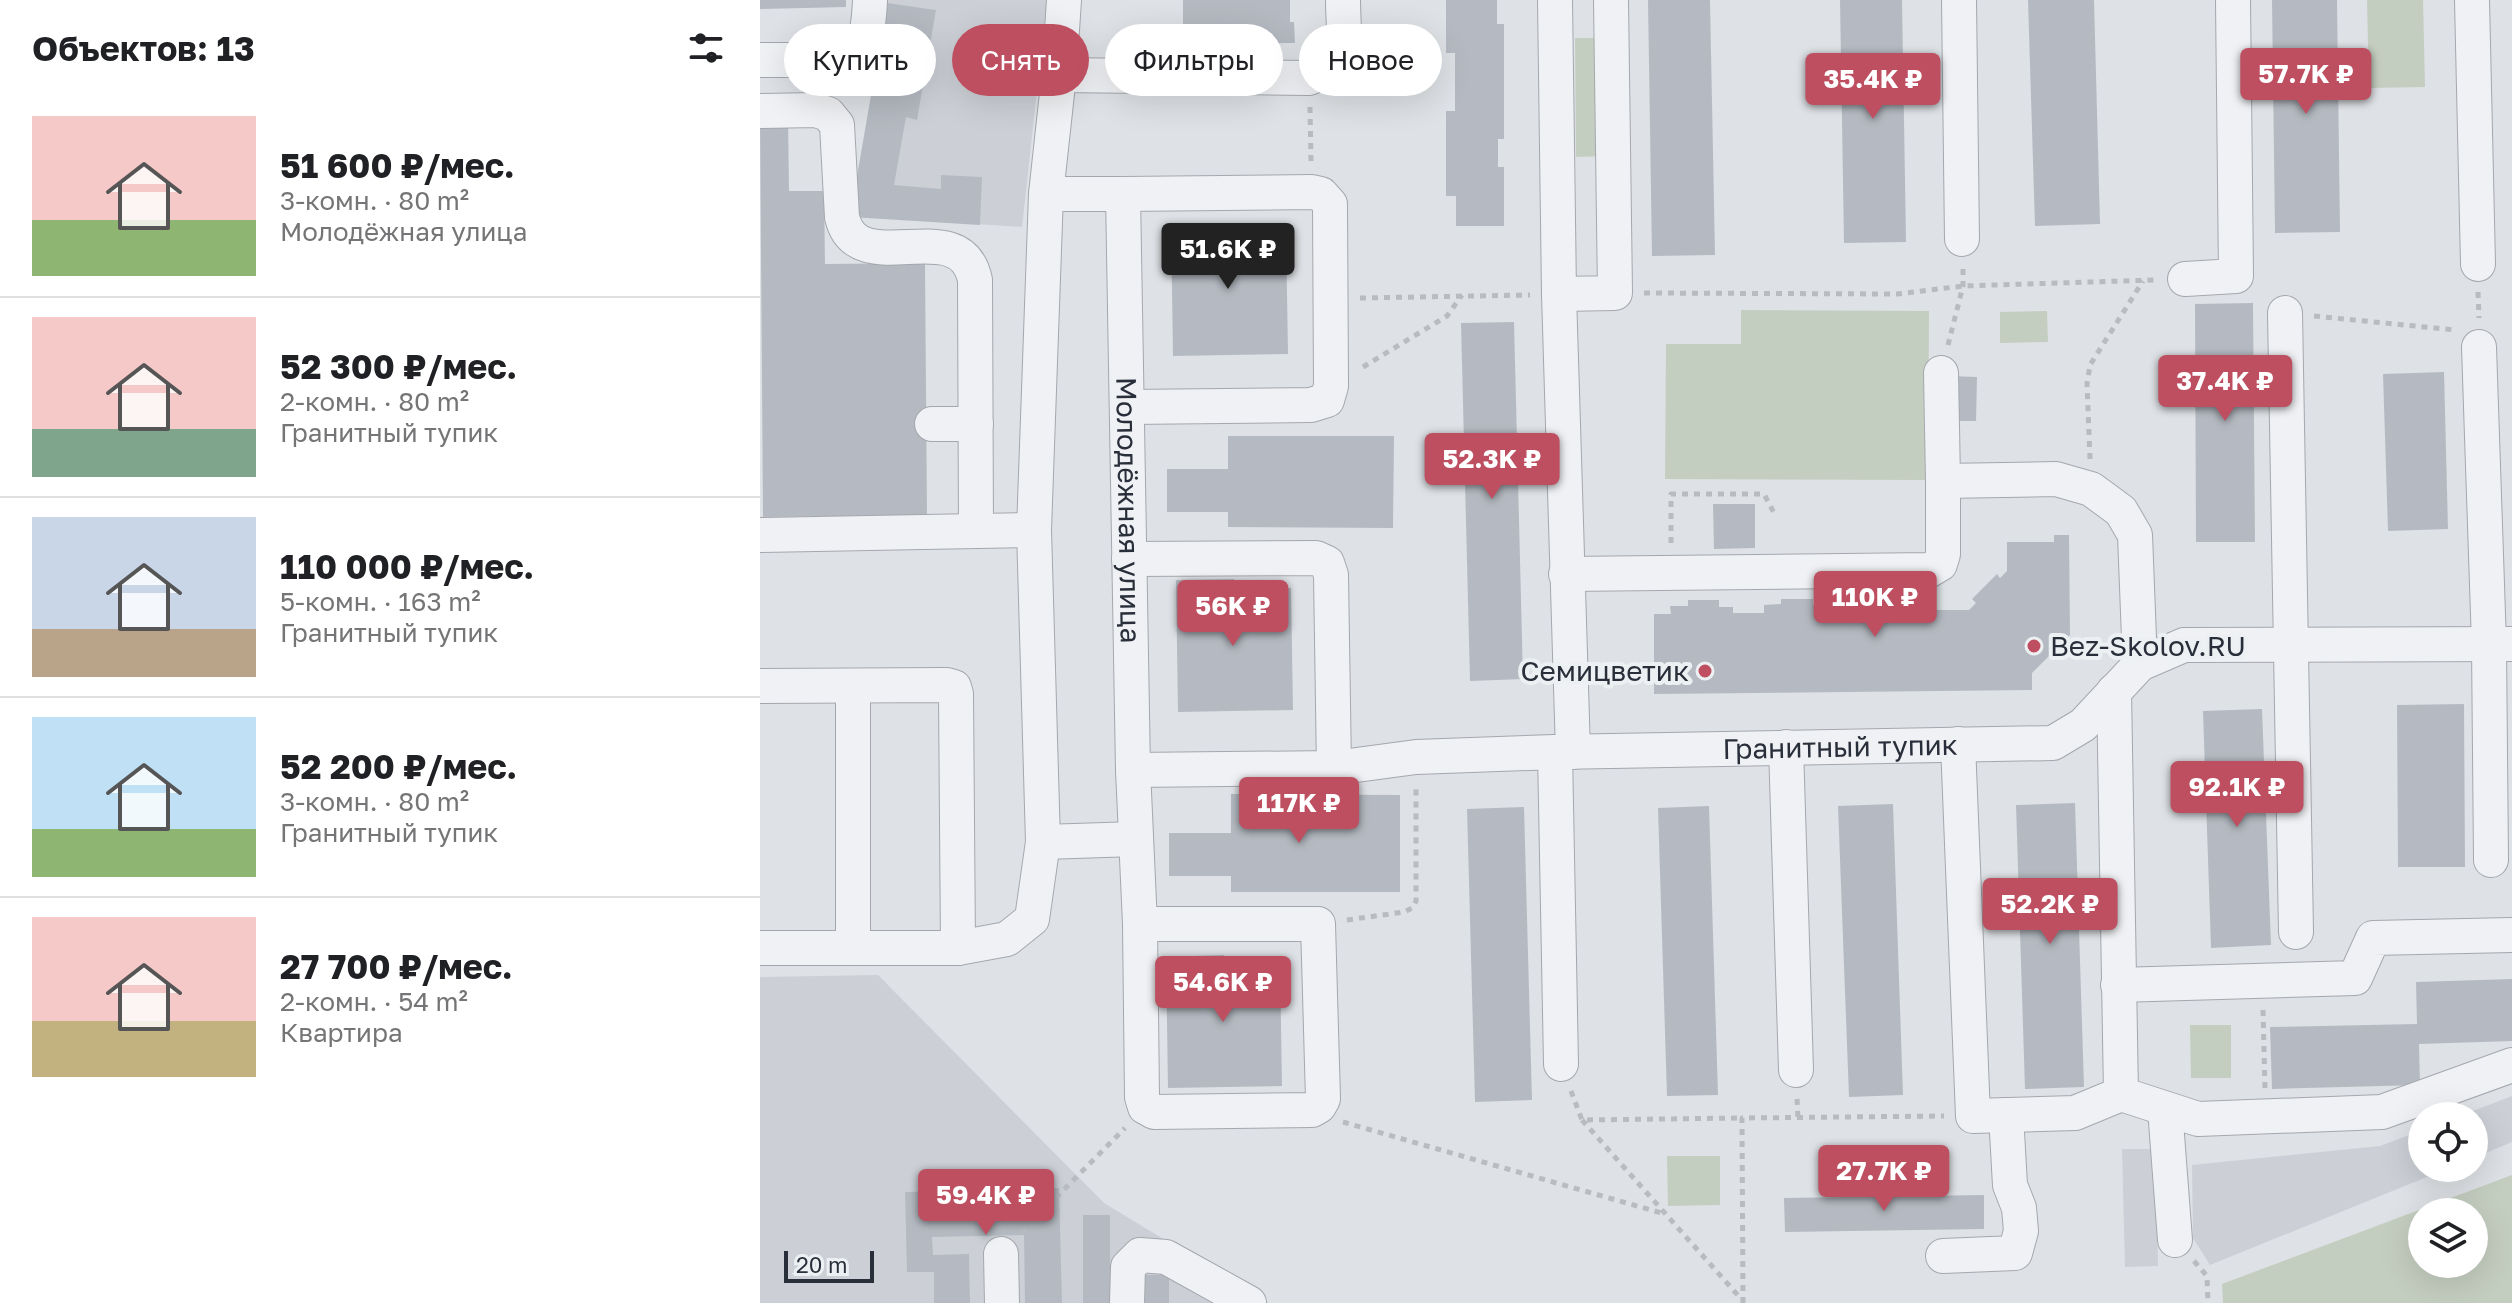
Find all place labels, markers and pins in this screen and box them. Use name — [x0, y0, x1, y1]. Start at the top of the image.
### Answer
pin: 57.7K ₽ — [2232, 48, 2380, 116]
pin: 35.4K ₽ — [1799, 53, 1947, 121]
pin: 51.6K ₽ — [1154, 223, 1302, 291]
pin: 37.4K ₽ — [2151, 355, 2299, 423]
pin: 52.3K ₽ — [1418, 433, 1566, 501]
pin: 110K ₽ — [1810, 571, 1940, 639]
pin: 56K ₽ — [1177, 580, 1289, 648]
place label: Bez-Skolov.RU — [2050, 629, 2246, 662]
marker: Bez-Skolov.RU — [2025, 637, 2043, 655]
place label: Семицветик — [1520, 654, 1689, 687]
marker: Семицветик — [1696, 662, 1714, 680]
pin: 92.1K ₽ — [2163, 761, 2311, 829]
pin: 117K ₽ — [1234, 777, 1364, 845]
pin: 52.2K ₽ — [1976, 878, 2124, 946]
pin: 54.6K ₽ — [1149, 956, 1297, 1024]
pin: 27.7K ₽ — [1810, 1145, 1958, 1213]
pin: 59.4K ₽ — [912, 1169, 1060, 1237]

